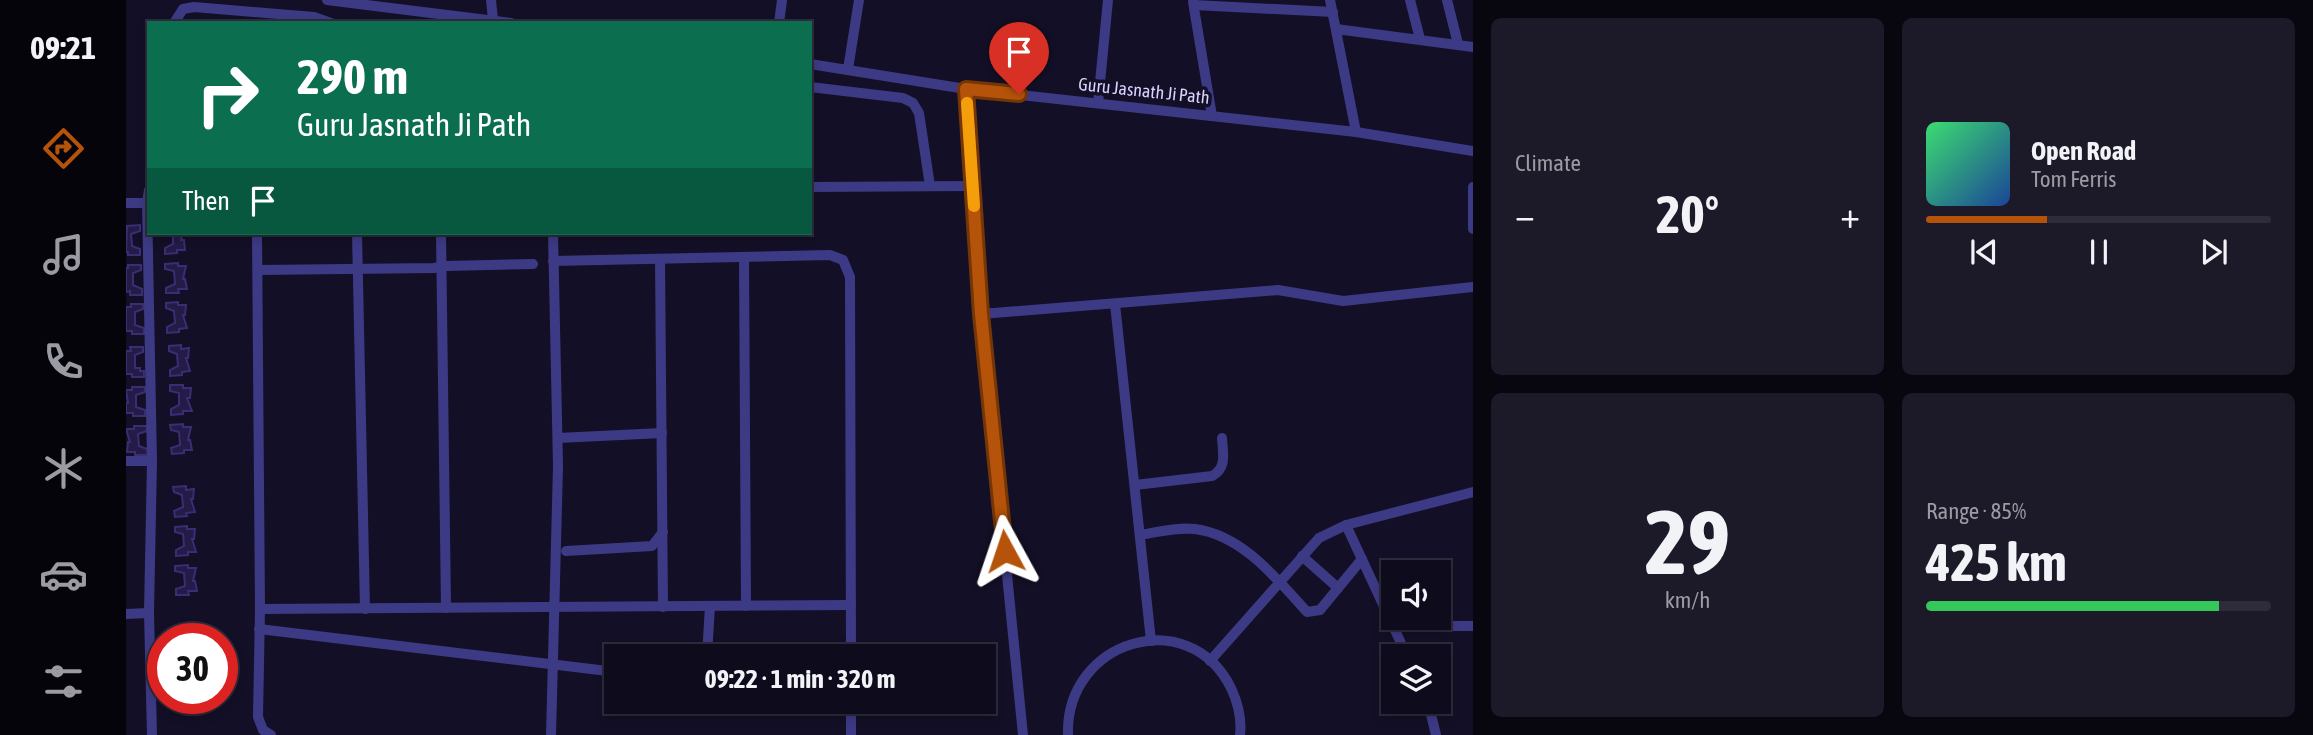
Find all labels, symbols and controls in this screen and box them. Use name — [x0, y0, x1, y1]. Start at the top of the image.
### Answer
pin — [989, 22, 1049, 94]
text: 09:21 — [30, 29, 96, 66]
icon: arrive — [1000, 33, 1038, 71]
text: 290 m — [297, 48, 408, 104]
icon: right — [182, 49, 273, 140]
street label: Guru Jasnath Ji Path — [1077, 73, 1211, 108]
text: Guru Jasnath Ji Path — [297, 106, 531, 143]
icon: directions — [39, 124, 88, 173]
text: Open Road — [2031, 136, 2136, 166]
text: Climate — [1515, 150, 1581, 176]
text: Tom Ferris — [2031, 166, 2116, 192]
icon: arrive — [244, 182, 282, 220]
text: 20° — [1656, 184, 1719, 244]
text: Then — [182, 186, 230, 216]
text: − — [1515, 193, 1535, 236]
text: + — [1840, 193, 1860, 236]
icon: music — [39, 230, 88, 279]
icon: previous — [1965, 233, 2003, 271]
icon: pause — [2080, 233, 2118, 271]
icon: next — [2195, 233, 2233, 271]
icon: phone — [39, 337, 88, 386]
icon: climate — [39, 444, 88, 493]
text: 29 — [1645, 489, 1730, 593]
text: Range · 85% — [1926, 498, 2026, 524]
position arrow — [968, 514, 1042, 588]
text: 425 km — [1926, 532, 2067, 592]
icon: car — [39, 550, 88, 599]
map controls — [1381, 560, 1451, 714]
button: sound — [1381, 560, 1451, 630]
text: km/h — [1665, 587, 1710, 613]
speed limit sign: 30 — [147, 623, 238, 714]
button: layers — [1381, 644, 1451, 714]
icon: filters — [39, 657, 88, 706]
text: 09:22 · 1 min · 320 m — [705, 664, 895, 694]

